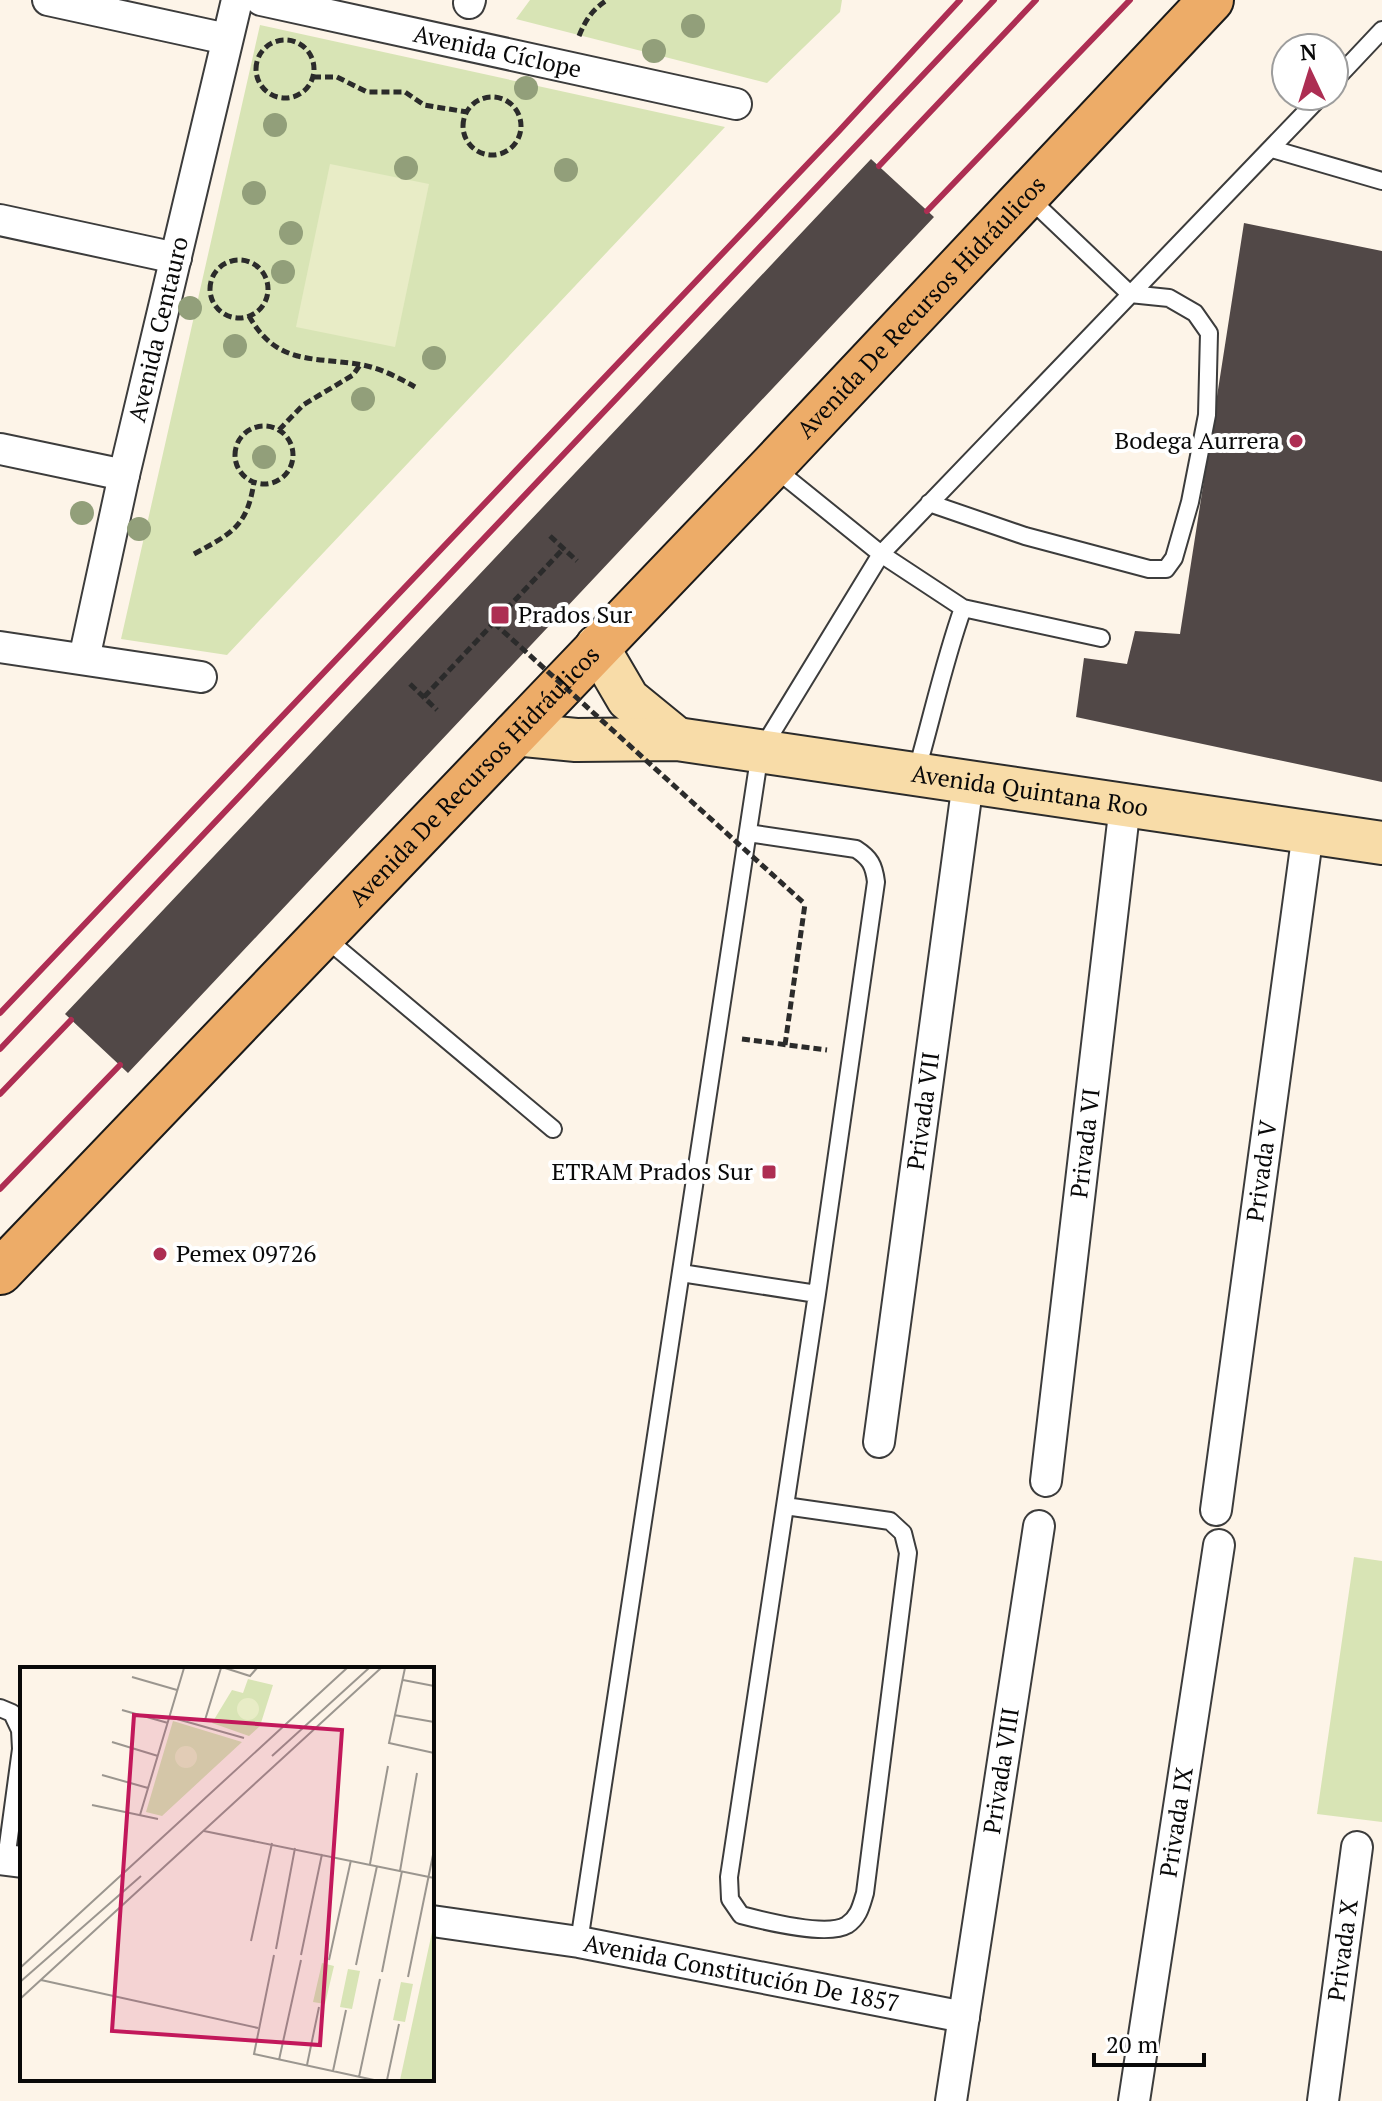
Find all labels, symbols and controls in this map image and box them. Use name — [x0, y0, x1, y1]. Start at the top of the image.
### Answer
street label: Avenida Cíclope — [410, 17, 585, 85]
north arrow — [1270, 32, 1350, 112]
text: N — [1299, 36, 1318, 67]
street label: Avenida De Recursos Hidráulicos — [789, 169, 1052, 445]
street label: Avenida Centauro — [120, 233, 195, 425]
place label: Bodega Aurrera — [1114, 424, 1280, 456]
marker: Bodega Aurrera — [1287, 432, 1305, 450]
place label: Prados Sur — [518, 598, 633, 630]
marker: Prados Sur — [489, 604, 511, 626]
street label: Avenida De Recursos Hidráulicos — [341, 639, 606, 913]
street label: Avenida Quintana Roo — [909, 757, 1151, 823]
street label: Privada VII — [899, 1050, 946, 1172]
street label: Privada VI — [1062, 1086, 1107, 1200]
street label: Privada V — [1238, 1118, 1284, 1224]
place label: ETRAM Prados Sur — [552, 1155, 754, 1187]
marker: ETRAM Prados Sur — [760, 1163, 778, 1181]
place label: Pemex 09726 — [176, 1237, 316, 1269]
marker: Pemex 09726 — [151, 1245, 169, 1263]
inset map — [20, 1667, 434, 2081]
street label: Privada VIII — [975, 1705, 1026, 1836]
street label: Privada IX — [1151, 1765, 1200, 1879]
street label: Privada X — [1320, 1897, 1365, 2003]
street label: Avenida Constitución De 1857 — [581, 1926, 902, 2019]
scale bar — [1094, 2017, 1204, 2067]
text: 20 m — [1106, 2028, 1158, 2060]

